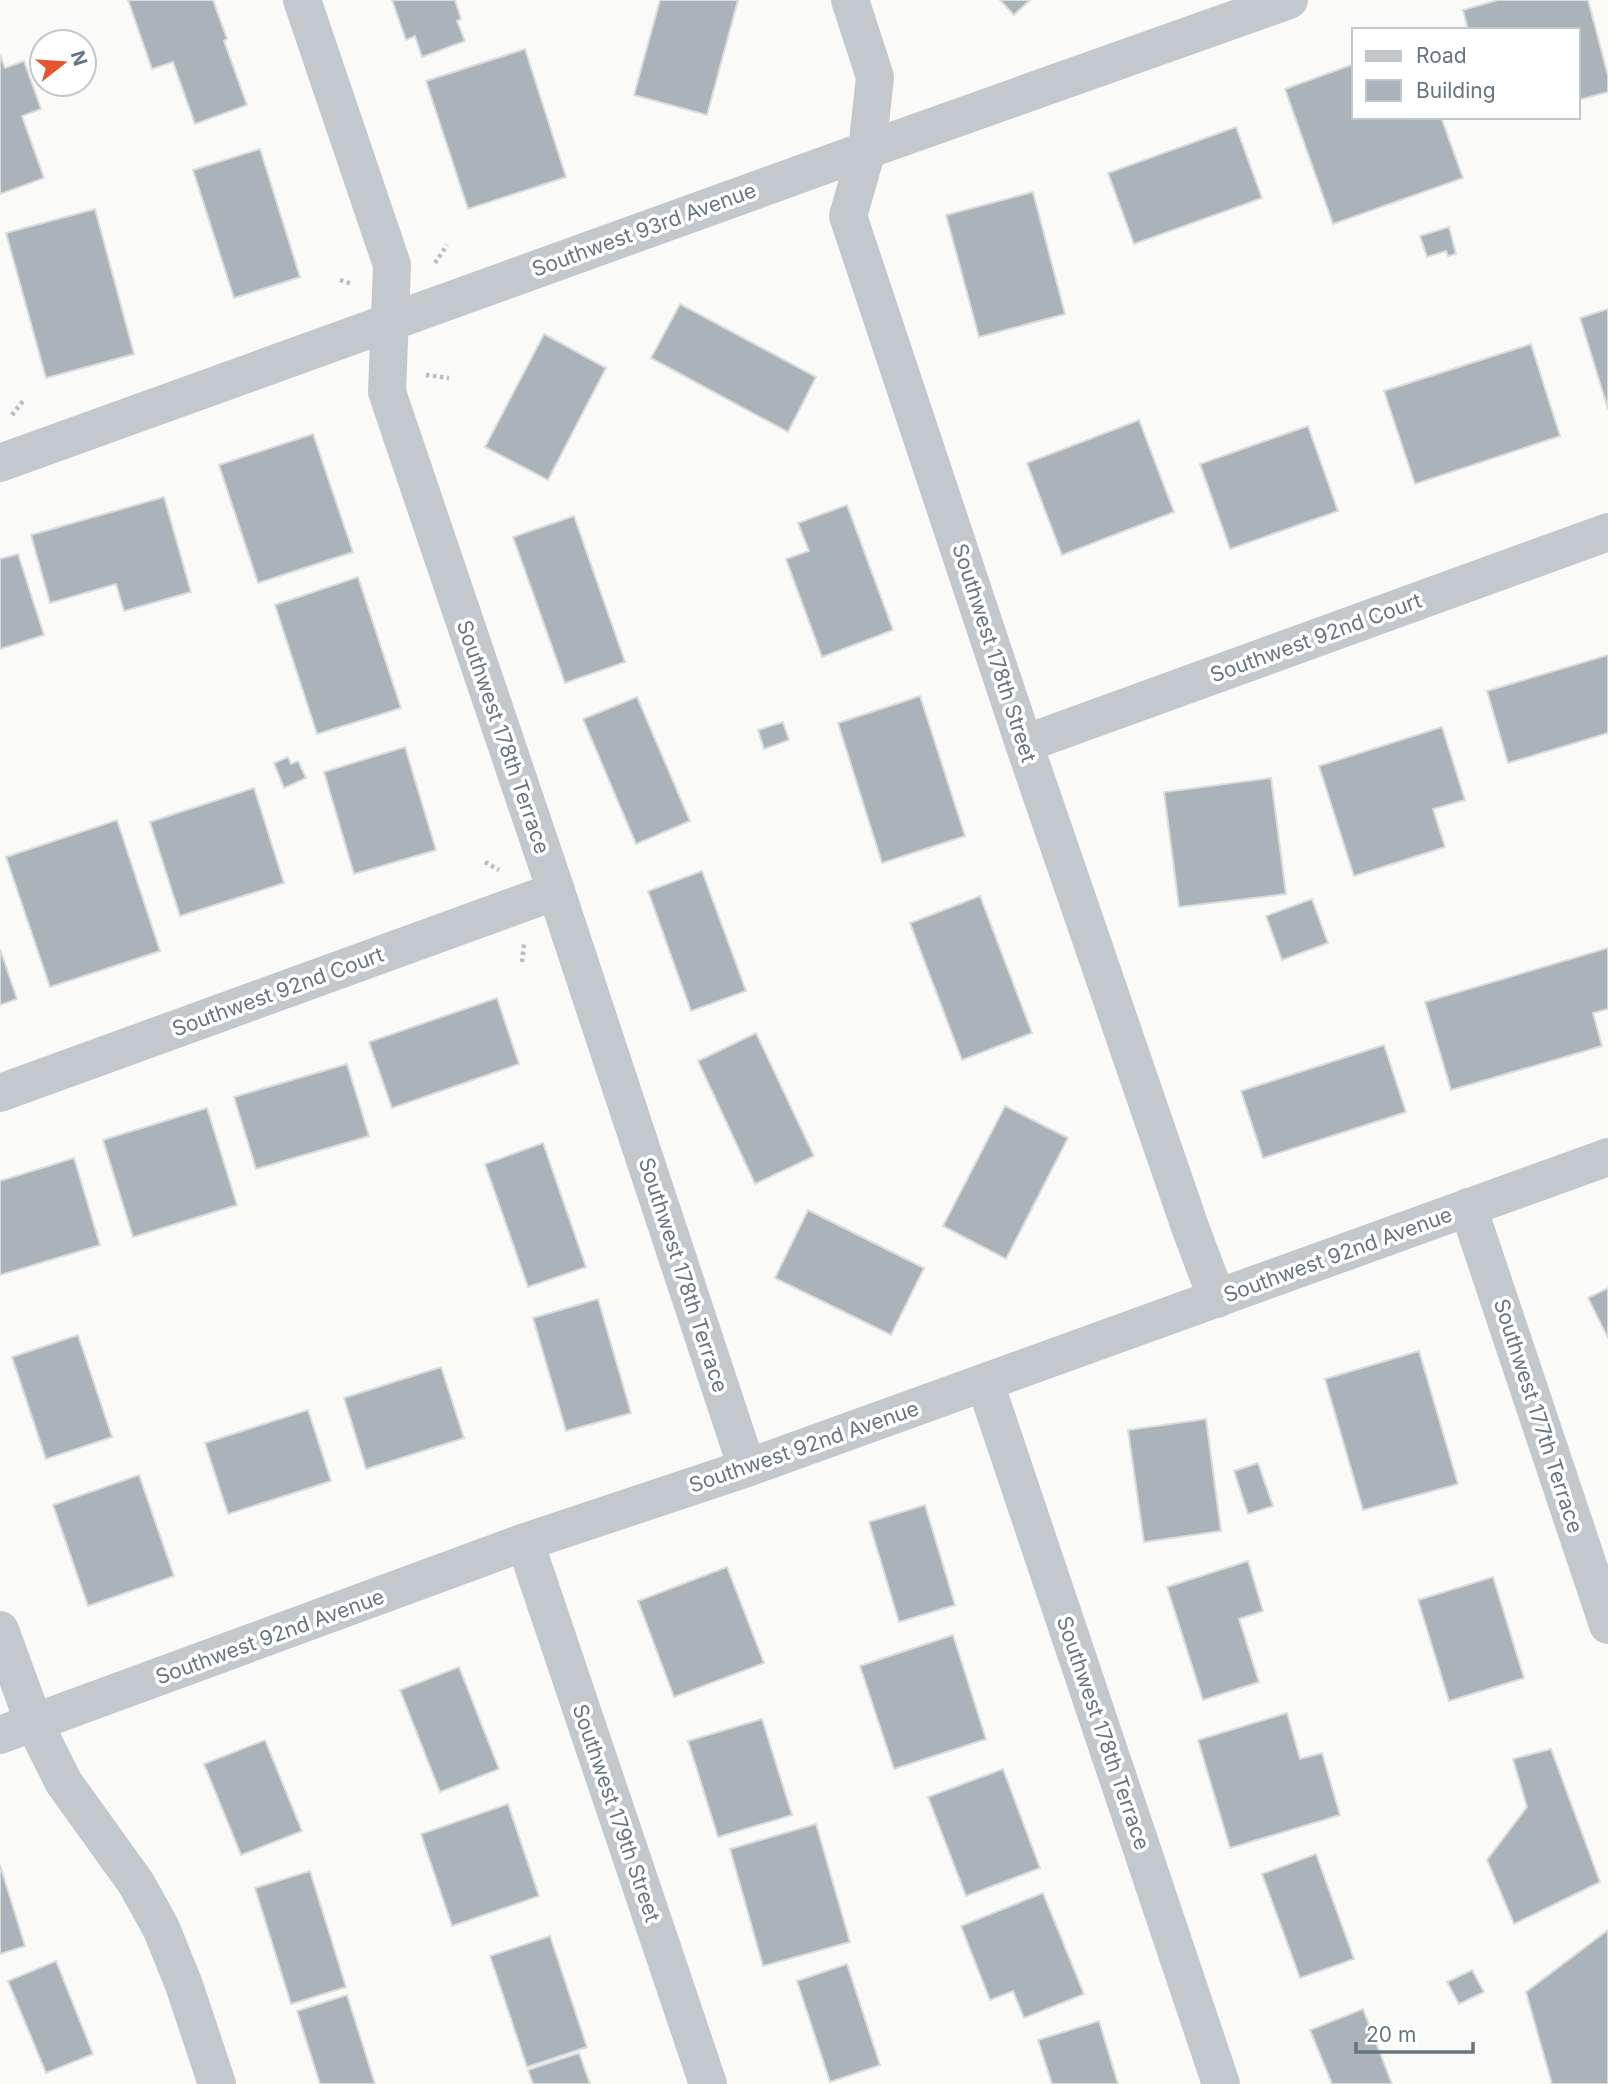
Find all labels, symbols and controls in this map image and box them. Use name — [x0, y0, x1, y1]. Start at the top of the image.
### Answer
north arrow — [28, 28, 98, 98]
legend — [1352, 28, 1580, 119]
text: Road — [1416, 43, 1467, 68]
text: N — [66, 48, 92, 68]
text: Building — [1416, 78, 1496, 103]
street label: Southwest 93rd Avenue — [528, 177, 759, 282]
street label: Southwest 178th Street — [947, 540, 1042, 765]
street label: Southwest 92nd Court — [1207, 588, 1425, 687]
street label: Southwest 178th Terrace — [452, 617, 555, 857]
street label: Southwest 92nd Court — [169, 942, 387, 1041]
street label: Southwest 178th Terrace — [634, 1154, 733, 1395]
street label: Southwest 92nd Avenue — [1220, 1201, 1456, 1308]
street label: Southwest 177th Terrace — [1489, 1296, 1588, 1536]
street label: Southwest 92nd Avenue — [686, 1395, 922, 1498]
street label: Southwest 92nd Avenue — [152, 1583, 388, 1690]
street label: Southwest 178th Terrace — [1052, 1613, 1155, 1853]
street label: Southwest 179th Street — [567, 1701, 666, 1925]
scale bar — [1356, 2010, 1473, 2054]
text: 20 m — [1366, 2022, 1416, 2047]

